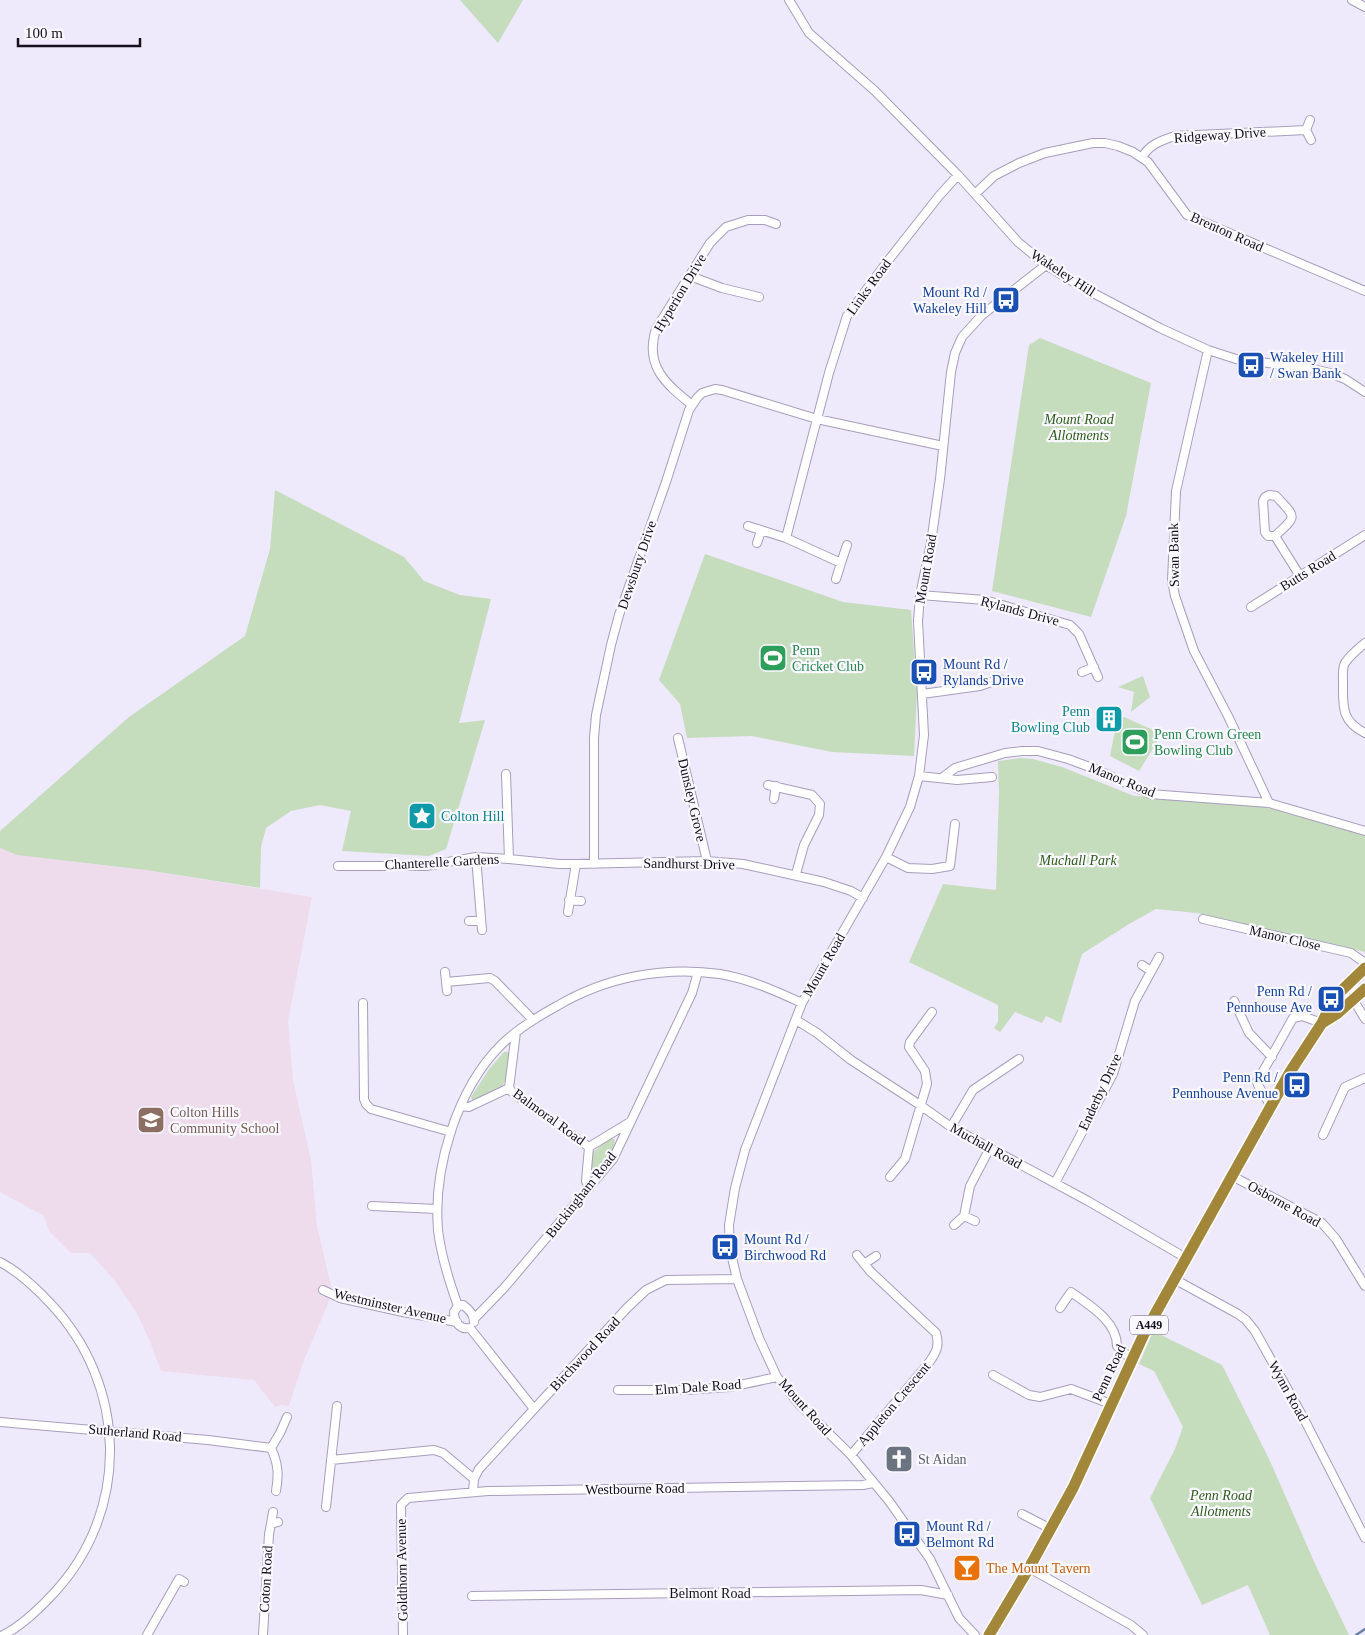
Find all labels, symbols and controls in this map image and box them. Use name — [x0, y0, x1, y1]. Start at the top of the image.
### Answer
scale bar — [18, 15, 140, 47]
text: 100 m — [25, 25, 63, 41]
street label: Ridgeway Drive — [1174, 124, 1266, 146]
street label: Brenton Road — [1188, 209, 1266, 255]
street label: Wakeley Hill — [1028, 247, 1098, 299]
street label: Hyperion Drive — [651, 251, 709, 335]
street label: Links Road — [844, 256, 894, 318]
place label: Mount Rd / Wakeley Hill — [913, 285, 987, 316]
bus stop icon: Mount Rd / Wakeley Hill — [991, 285, 1021, 315]
bus stop icon: Wakeley Hill / Swan Bank — [1236, 350, 1266, 380]
place label: Wakeley Hill / Swan Bank — [1270, 350, 1344, 381]
park label: Mount Road Allotments — [1043, 412, 1115, 443]
street label: Dewsbury Drive — [615, 519, 659, 611]
street label: Swan Bank — [1166, 523, 1182, 587]
street label: Mount Road — [913, 533, 939, 605]
street label: Butts Road — [1277, 548, 1339, 594]
street label: Rylands Drive — [979, 593, 1061, 629]
sports icon: Penn Cricket Club — [758, 643, 788, 673]
place label: Penn Cricket Club — [792, 643, 864, 674]
bus stop icon: Mount Rd / Rylands Drive — [909, 657, 939, 687]
place label: Mount Rd / Rylands Drive — [943, 657, 1024, 688]
place label: Penn Bowling Club — [1011, 704, 1090, 735]
building icon: Penn Bowling Club — [1094, 704, 1124, 734]
sports icon: Penn Crown Green Bowling Club — [1120, 727, 1150, 757]
place label: Penn Crown Green Bowling Club — [1154, 727, 1261, 758]
street label: Dunsley Grove — [675, 757, 709, 843]
street label: Manor Road — [1087, 760, 1157, 800]
place icon: Colton Hill — [407, 801, 437, 831]
place label: Colton Hill — [441, 809, 505, 824]
street label: Chanterelle Gardens — [384, 852, 500, 872]
park label: Muchall Park — [1038, 853, 1117, 868]
street label: Sandhurst Drive — [643, 856, 735, 872]
street label: Manor Close — [1248, 923, 1322, 953]
street label: Mount Road — [800, 931, 848, 999]
place label: Penn Rd / Pennhouse Ave — [1226, 984, 1312, 1015]
bus stop icon: Penn Rd / Pennhouse Ave — [1316, 984, 1346, 1014]
street label: Enderby Drive — [1076, 1051, 1124, 1133]
place label: Penn Rd / Pennhouse Avenue — [1172, 1070, 1278, 1101]
bus stop icon: Penn Rd / Pennhouse Avenue — [1282, 1070, 1312, 1100]
street label: Balmoral Road — [510, 1086, 588, 1148]
school or university icon: Colton Hills Community School — [136, 1105, 166, 1135]
place label: Colton Hills Community School — [170, 1105, 279, 1136]
street label: Muchall Road — [948, 1120, 1024, 1172]
street label: Buckingham Road — [543, 1149, 619, 1241]
street label: Osborne Road — [1245, 1178, 1323, 1230]
bus stop icon: Mount Rd / Birchwood Rd — [710, 1232, 740, 1262]
place label: Mount Rd / Birchwood Rd — [744, 1232, 826, 1263]
street label: Westminster Avenue — [332, 1286, 448, 1326]
street label: Birchwood Road — [547, 1314, 623, 1394]
road number: A449 — [1130, 1316, 1168, 1334]
street label: Penn Road — [1089, 1342, 1129, 1404]
street label: Wynn Road — [1265, 1358, 1311, 1424]
street label: Appleton Crescent — [855, 1359, 933, 1449]
street label: Mount Road — [776, 1376, 834, 1438]
street label: Elm Dale Road — [654, 1377, 742, 1397]
street label: Sutherland Road — [88, 1421, 182, 1445]
church icon: St Aidan — [884, 1444, 914, 1474]
place label: St Aidan — [918, 1452, 967, 1467]
street label: Westbourne Road — [585, 1481, 685, 1497]
park label: Penn Road Allotments — [1189, 1488, 1253, 1519]
street label: Goldthorn Avenue — [394, 1518, 410, 1622]
bus stop icon: Mount Rd / Belmont Rd — [892, 1519, 922, 1549]
place label: Mount Rd / Belmont Rd — [926, 1519, 994, 1550]
street label: Coton Road — [257, 1545, 275, 1613]
bar icon: The Mount Tavern — [952, 1553, 982, 1583]
place label: The Mount Tavern — [986, 1561, 1091, 1576]
street label: Belmont Road — [669, 1586, 751, 1601]

